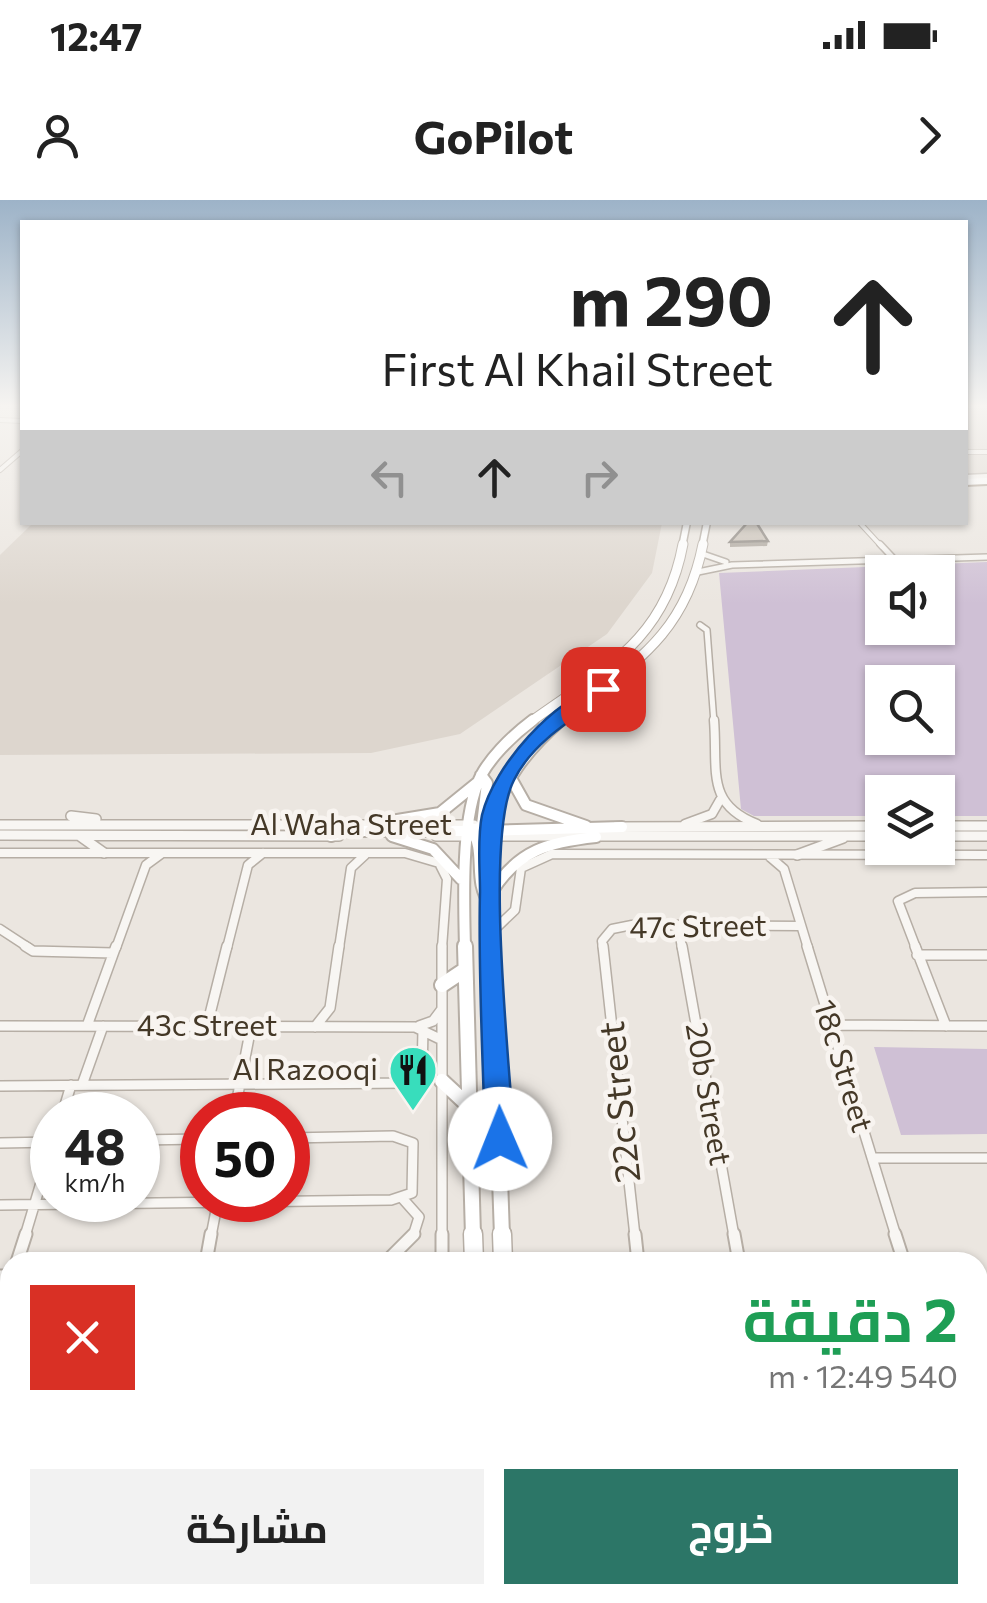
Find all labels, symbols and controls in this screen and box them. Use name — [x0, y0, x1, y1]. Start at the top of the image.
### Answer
text: 12:47 — [50, 12, 142, 59]
icon: person — [30, 108, 85, 163]
text: GoPilot — [414, 108, 573, 163]
icon: forward — [902, 108, 957, 163]
text: 290 m — [569, 255, 773, 340]
icon: ahead — [808, 260, 938, 390]
text: First Al Khail Street — [382, 340, 773, 395]
icon: left — [362, 450, 417, 505]
icon: ahead — [467, 450, 522, 505]
icon: right — [572, 450, 627, 505]
map controls — [865, 555, 955, 865]
button: sound — [865, 555, 955, 645]
pin — [561, 647, 646, 732]
icon: arrive — [576, 662, 631, 717]
button: search — [865, 665, 955, 755]
button: layers — [865, 775, 955, 865]
street label: Al Waha Street — [250, 804, 452, 841]
street label: 47c Street — [629, 905, 767, 944]
street label: 18c Street — [808, 995, 883, 1136]
street label: 43c Street — [137, 1005, 277, 1042]
street label: 20b Street — [680, 1019, 741, 1168]
street label: 22c Street — [588, 1020, 647, 1185]
restaurant icon: Al Razooqi — [387, 1044, 439, 1112]
place label: Al Razooqi — [232, 1049, 378, 1086]
position arrow — [448, 1087, 552, 1191]
speed limit sign: 50 — [180, 1092, 310, 1222]
text: 48 — [64, 1114, 126, 1175]
text: km/h — [65, 1167, 125, 1197]
text: 2 دقيقة — [743, 1281, 958, 1354]
button: close — [30, 1285, 135, 1390]
text: 540 m · 12:49 — [768, 1355, 958, 1395]
button: مشاركة — [30, 1469, 484, 1584]
button: خروج — [504, 1469, 958, 1584]

